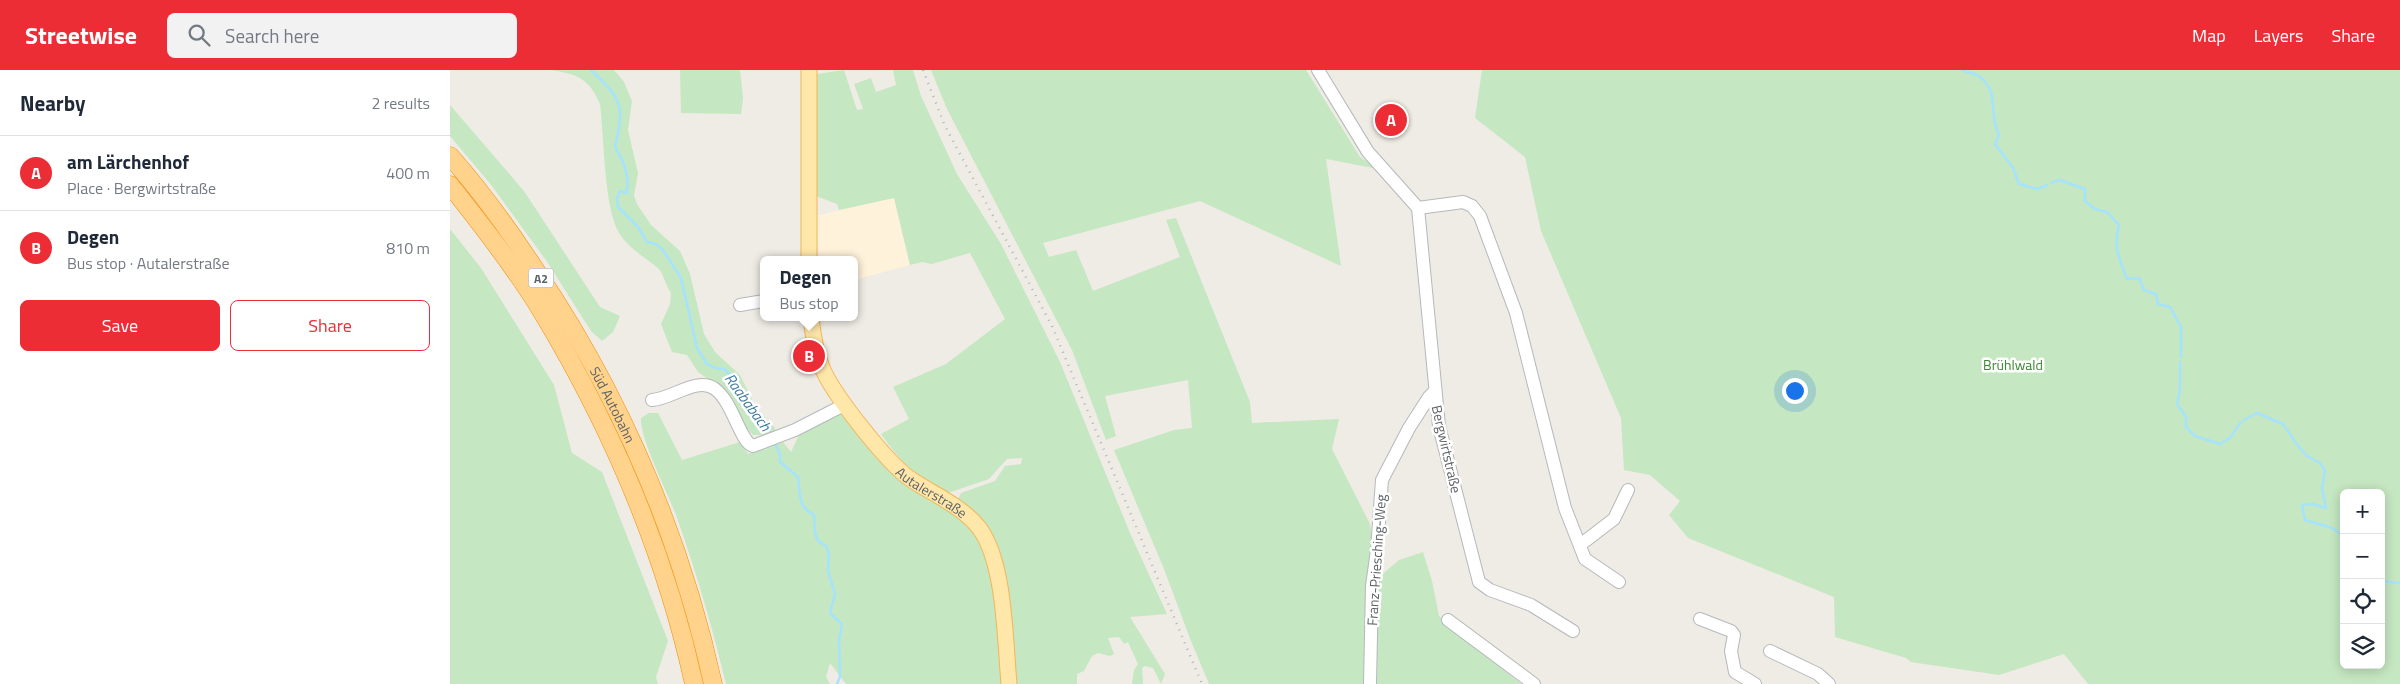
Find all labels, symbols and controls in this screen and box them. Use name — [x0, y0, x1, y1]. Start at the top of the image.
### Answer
search box — [167, 13, 517, 58]
text: Streetwise — [25, 17, 137, 53]
icon: search — [185, 21, 213, 49]
text: Search here — [225, 21, 319, 50]
text: Map — [2192, 22, 2226, 49]
text: Layers — [2254, 22, 2303, 49]
text: Share — [2331, 22, 2375, 49]
text: Nearby — [20, 87, 85, 119]
text: 2 results — [371, 91, 430, 115]
pin: A — [1375, 101, 1407, 139]
text: am Lärchenhof — [67, 147, 189, 176]
text: A — [31, 161, 41, 185]
text: 400 m — [386, 161, 430, 185]
text: Place · Bergwirtstraße — [67, 176, 216, 200]
text: Degen — [67, 222, 119, 251]
text: B — [31, 236, 41, 260]
text: 810 m — [386, 236, 430, 260]
text: Bus stop · Autalerstraße — [67, 251, 230, 275]
popup — [760, 256, 858, 321]
text: Degen — [779, 262, 832, 291]
road number: A2 — [528, 268, 554, 288]
text: Bus stop — [779, 291, 839, 315]
button: Save — [20, 300, 220, 351]
button: Share — [230, 300, 430, 351]
pin: B — [793, 337, 825, 375]
park label: Brühlwald — [1983, 354, 2043, 375]
street label: Süd Autobahn — [585, 362, 641, 446]
water label: Raababach — [719, 368, 777, 436]
your location — [1782, 378, 1808, 404]
street label: Bergwirtstraße — [1427, 403, 1467, 495]
street label: Autalerstraße — [891, 461, 972, 522]
map controls — [2340, 489, 2385, 669]
button: + — [2340, 489, 2385, 534]
street label: Franz-Priesching-Weg — [1361, 494, 1391, 626]
button: − — [2340, 534, 2385, 579]
button: locate — [2340, 579, 2385, 624]
button: layers — [2340, 624, 2385, 669]

